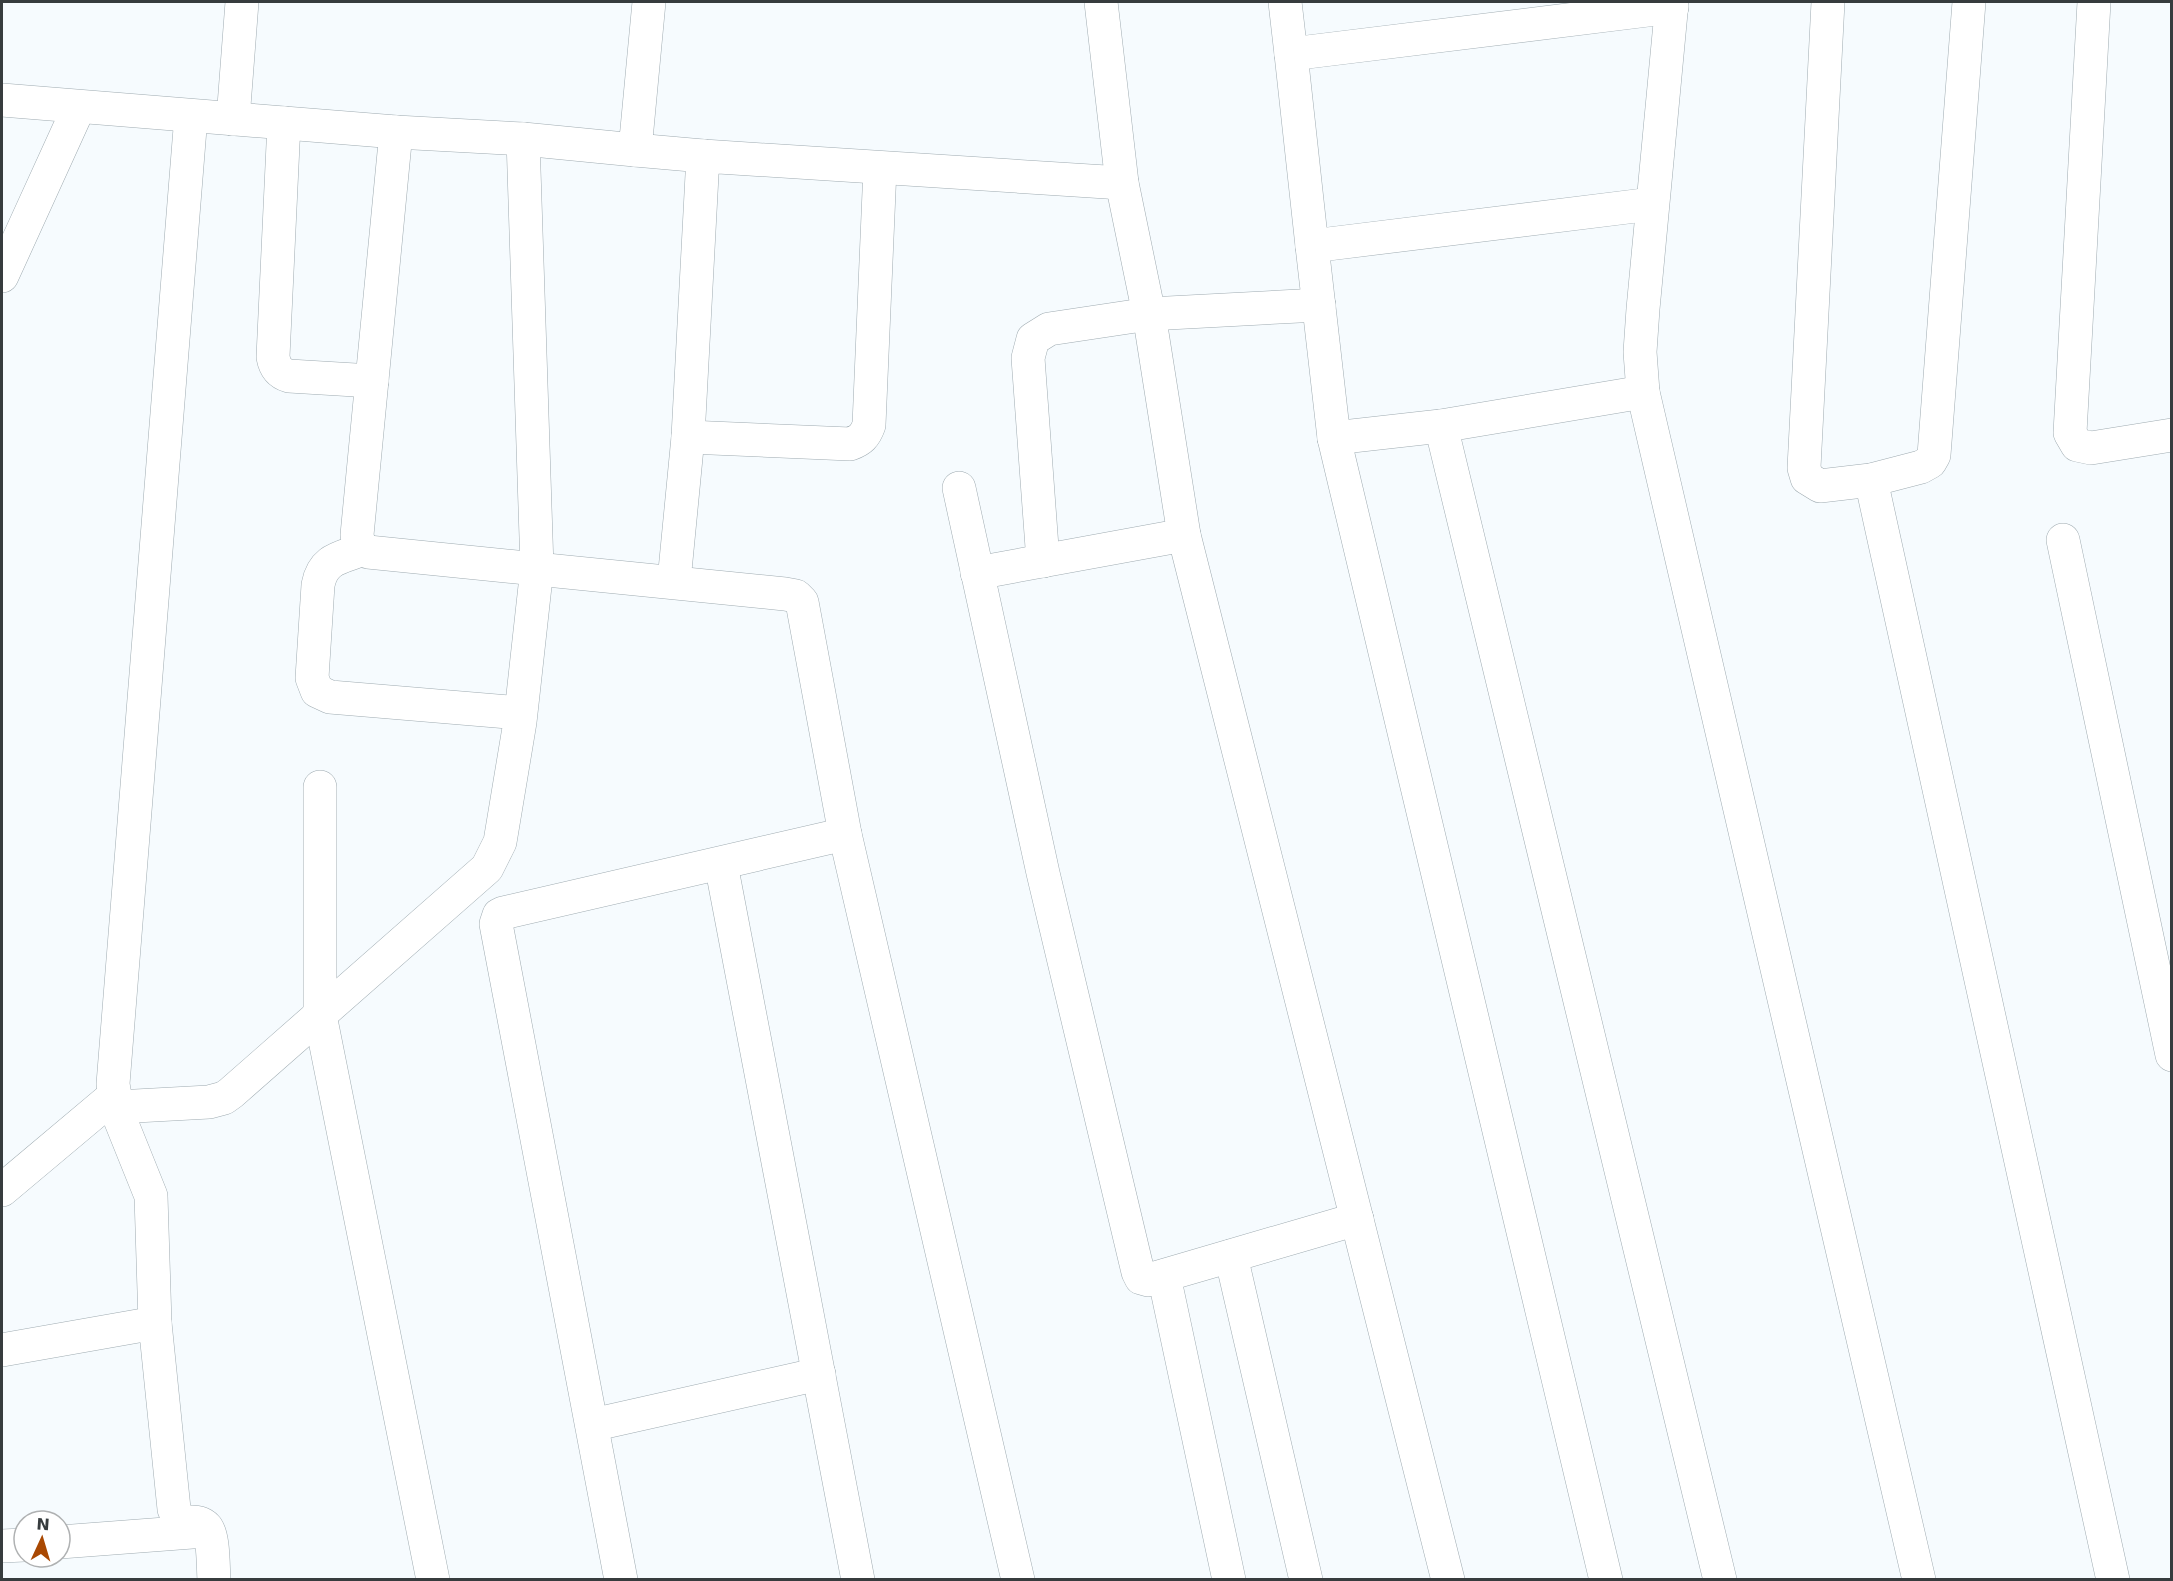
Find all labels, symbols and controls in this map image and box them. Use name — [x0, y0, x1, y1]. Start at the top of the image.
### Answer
north arrow — [12, 1509, 72, 1569]
text: N — [36, 1515, 50, 1534]

